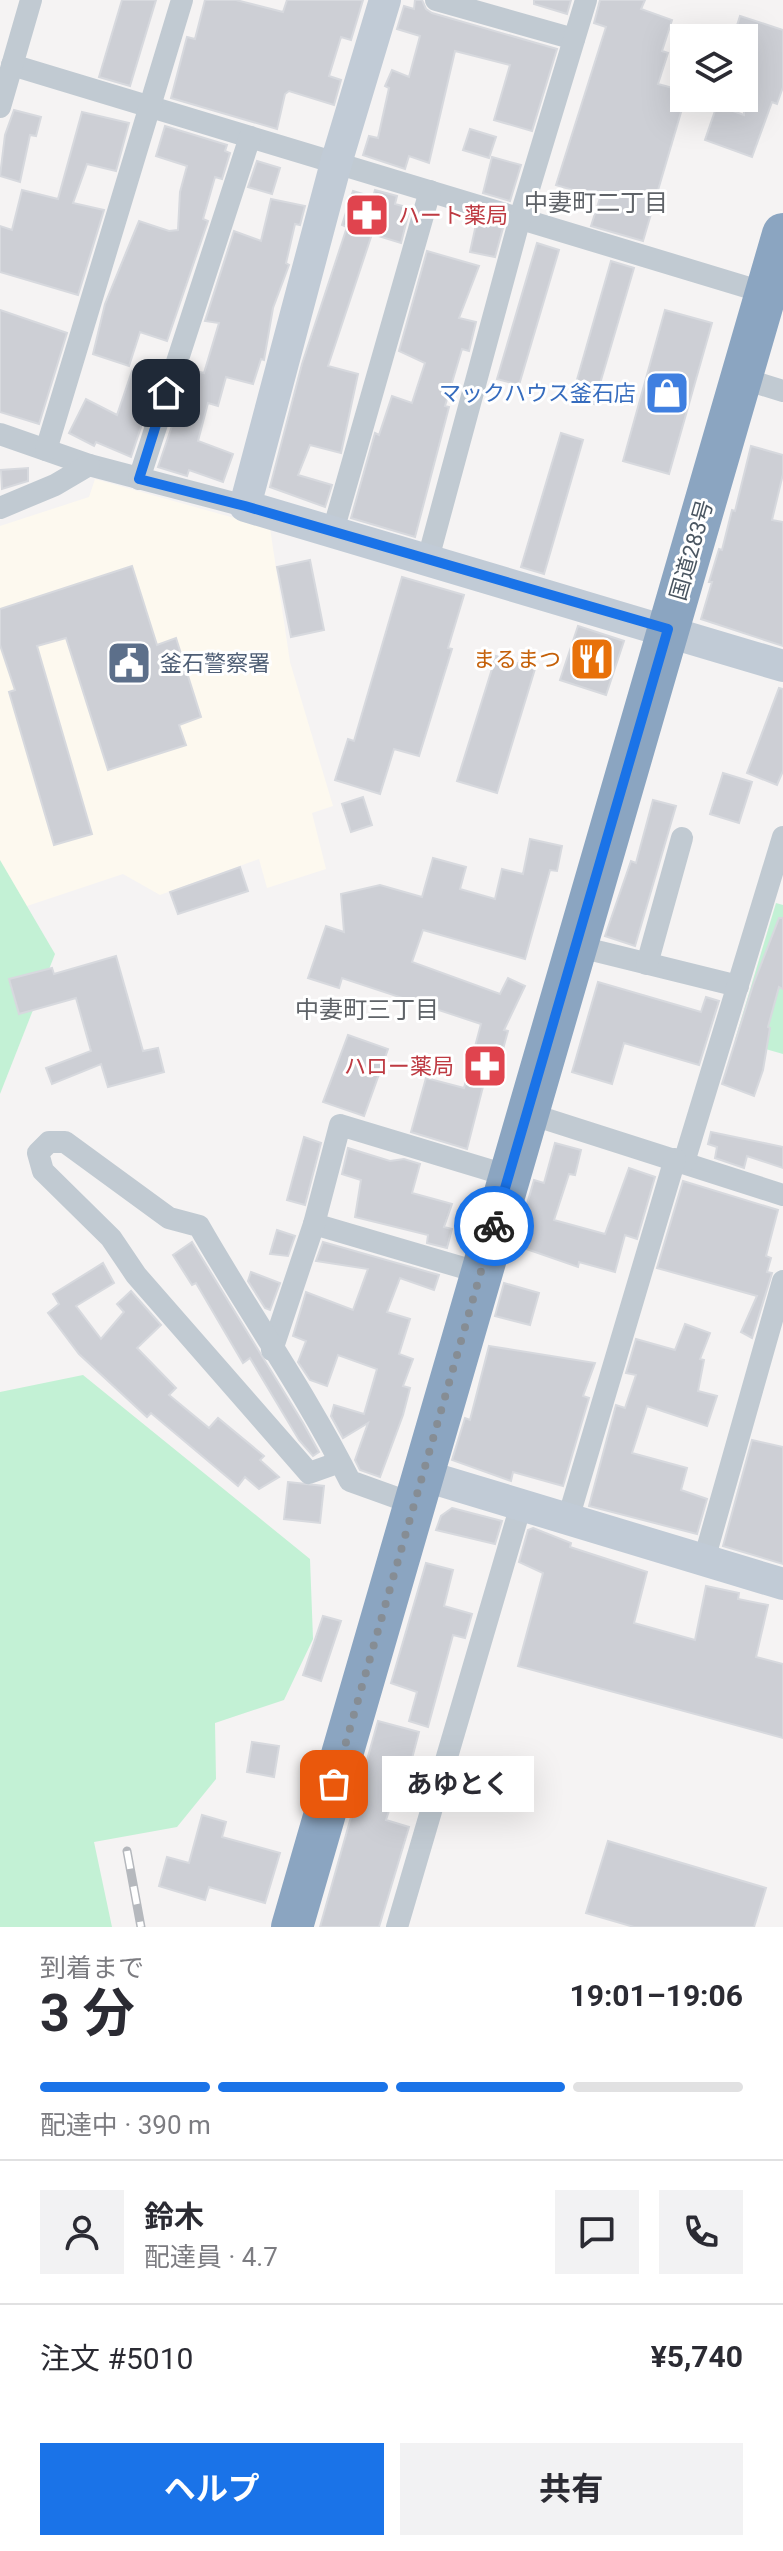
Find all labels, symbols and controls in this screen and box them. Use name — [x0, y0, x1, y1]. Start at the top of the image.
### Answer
map controls — [670, 24, 758, 112]
button: layers — [670, 24, 758, 112]
district label: 中妻町二丁目 — [524, 189, 668, 217]
pharmacy icon: ハート薬局 — [343, 191, 391, 239]
place label: ハート薬局 — [398, 203, 508, 228]
pin — [132, 359, 200, 427]
shop icon: マックハウス釜石店 — [643, 369, 691, 417]
icon: home — [144, 371, 188, 415]
place label: マックハウス釜石店 — [439, 381, 636, 406]
street label: 国道283号 — [665, 497, 718, 603]
restaurant icon: まるまつ — [568, 635, 616, 683]
public building icon: 釜石警察署 — [105, 639, 153, 687]
place label: まるまつ — [473, 647, 561, 672]
place label: 釜石警察署 — [160, 651, 270, 676]
district label: 中妻町三丁目 — [295, 996, 439, 1024]
pharmacy icon: ハロー薬局 — [461, 1042, 509, 1090]
place label: ハロー薬局 — [344, 1054, 454, 1079]
courier — [454, 1186, 534, 1266]
icon: bike — [472, 1204, 516, 1248]
pin — [300, 1750, 368, 1818]
callout: あゆとく — [382, 1756, 534, 1812]
icon: bag — [312, 1762, 356, 1806]
text: あゆとく — [406, 1769, 510, 1799]
text: 到着まで — [40, 1953, 144, 1983]
text: 19:01–19:06 — [569, 1978, 743, 2013]
text: 3 分 — [40, 1983, 135, 2044]
text: 配達中 · 390 m — [40, 2110, 211, 2140]
button: person — [40, 2190, 124, 2274]
button: chat — [555, 2190, 639, 2274]
button: phone — [659, 2190, 743, 2274]
text: 鈴木 — [144, 2199, 204, 2234]
text: 配達員 · 4.7 — [144, 2242, 278, 2272]
text: ¥5,740 — [651, 2339, 743, 2374]
text: 注文 #5010 — [40, 2341, 193, 2376]
button: ヘルプ — [40, 2443, 384, 2535]
button: 共有 — [400, 2443, 743, 2535]

